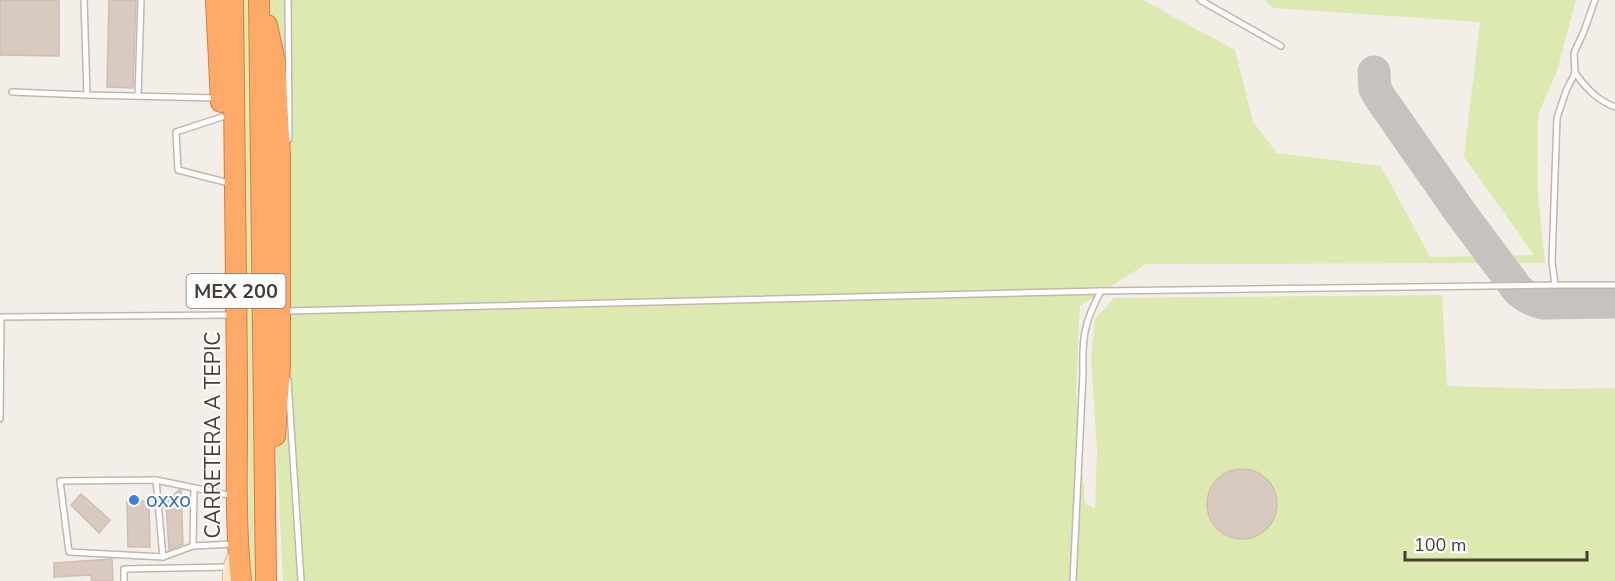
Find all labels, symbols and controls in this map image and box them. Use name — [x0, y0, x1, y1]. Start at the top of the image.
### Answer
road number: MEX 200 — [186, 274, 286, 308]
street label: CARRETERA A TEPIC — [199, 332, 227, 538]
place label: oxxo — [146, 486, 191, 514]
marker: oxxo — [127, 493, 141, 507]
scale bar — [1405, 524, 1586, 562]
text: 100 m — [1414, 533, 1466, 557]

